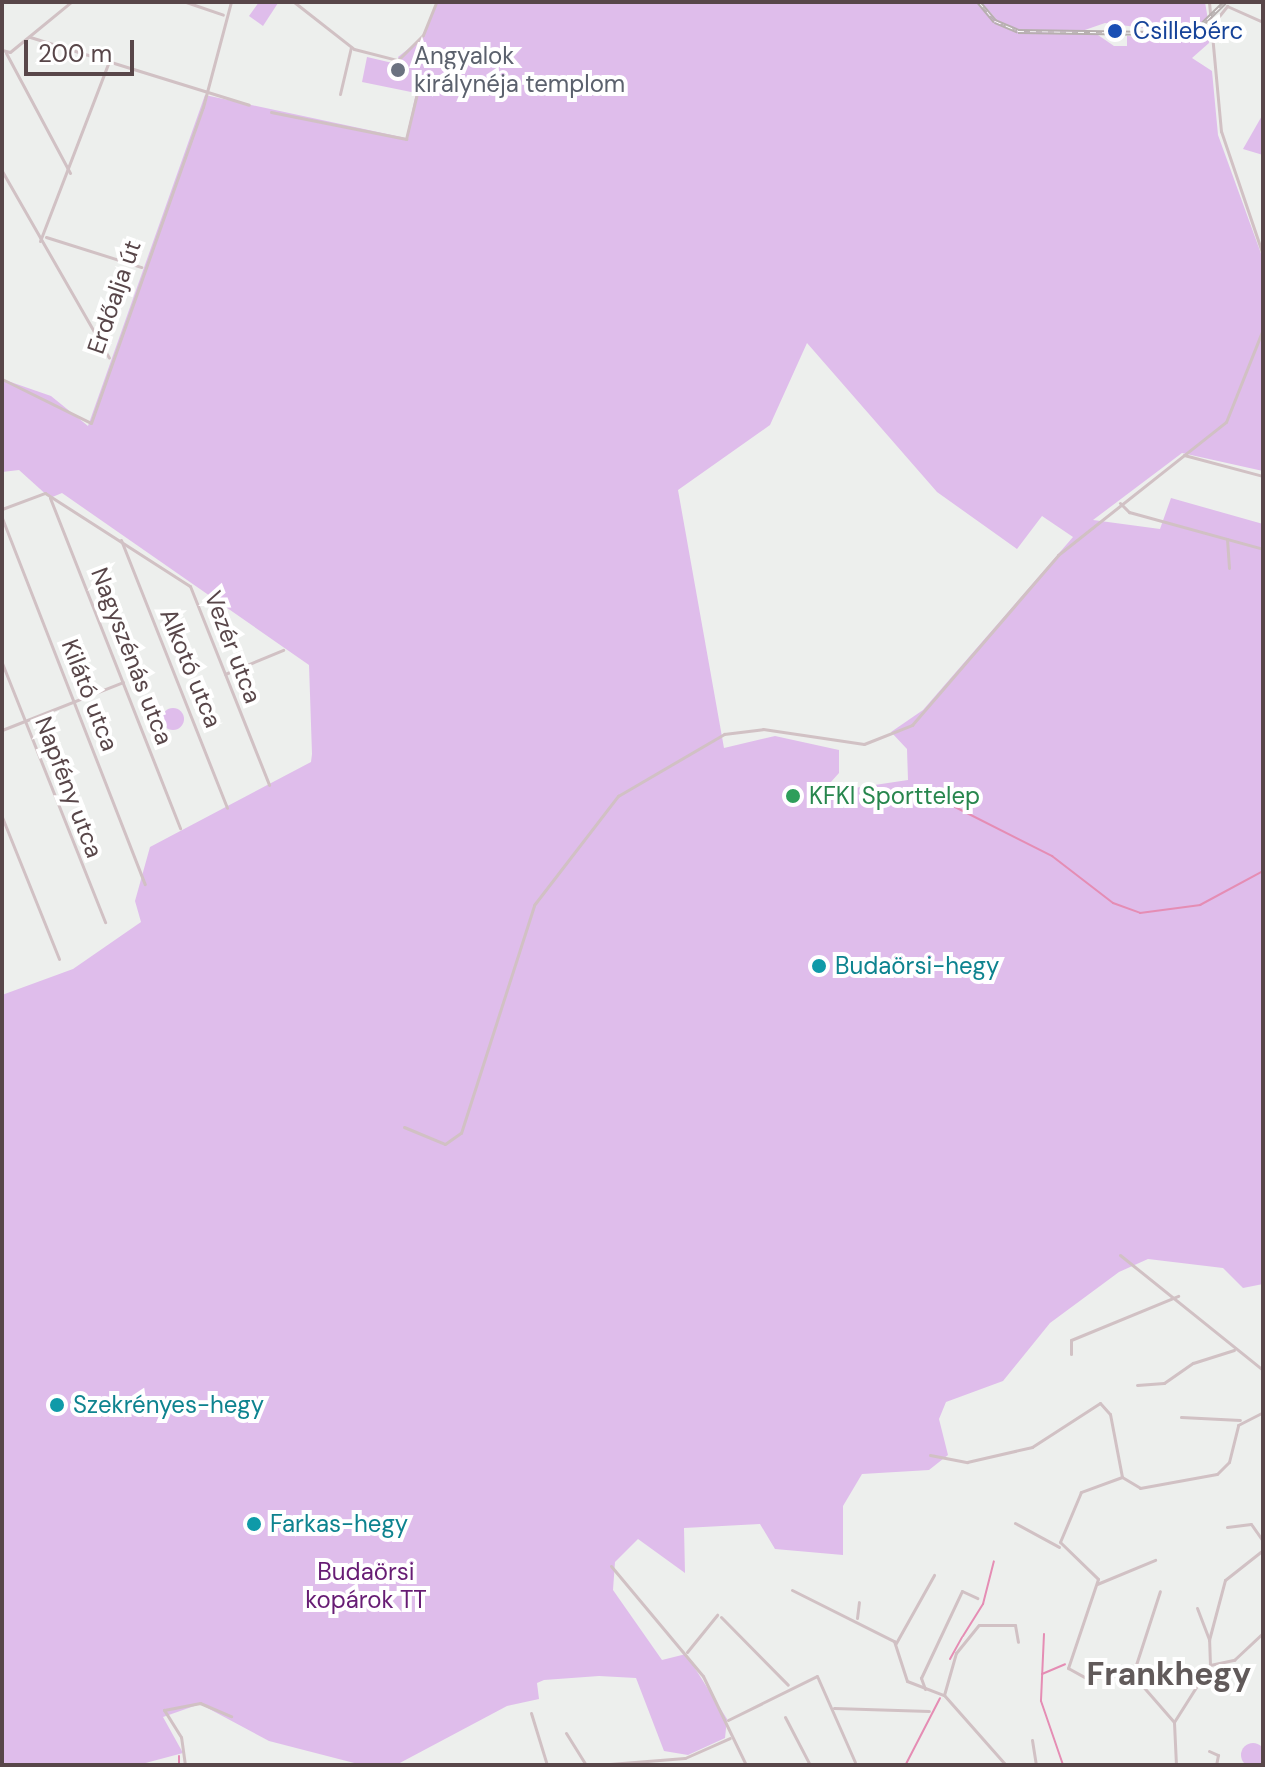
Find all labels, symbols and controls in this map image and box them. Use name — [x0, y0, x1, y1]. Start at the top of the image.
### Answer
place label: Csillebérc — [1133, 17, 1243, 45]
marker: Csillebérc — [1104, 20, 1126, 42]
scale bar — [28, 24, 138, 74]
text: 200 m — [38, 38, 112, 69]
place label: Angyalok királynéja templom — [414, 42, 625, 98]
marker: Angyalok királynéja templom — [389, 61, 407, 79]
street label: Erdőalja út — [81, 236, 147, 358]
street label: Nagyszénás utca — [85, 563, 179, 749]
street label: Vezér utca — [198, 587, 268, 707]
street label: Alkotó utca — [154, 604, 228, 732]
street label: Kilátó utca — [56, 635, 124, 755]
street label: Napfény utca — [29, 712, 109, 862]
place label: KFKI Sporttelep — [809, 782, 980, 810]
marker: KFKI Sporttelep — [784, 787, 802, 805]
place label: Budaörsi-hegy — [835, 952, 999, 980]
marker: Budaörsi-hegy — [810, 957, 828, 975]
place label: Szekrényes-hegy — [73, 1391, 264, 1419]
marker: Szekrényes-hegy — [48, 1396, 66, 1414]
place label: Farkas-hegy — [270, 1510, 408, 1538]
marker: Farkas-hegy — [245, 1515, 263, 1533]
park label: Budaörsi kopárok TT — [305, 1558, 427, 1614]
district label: Frankhegy — [1087, 1655, 1251, 1693]

